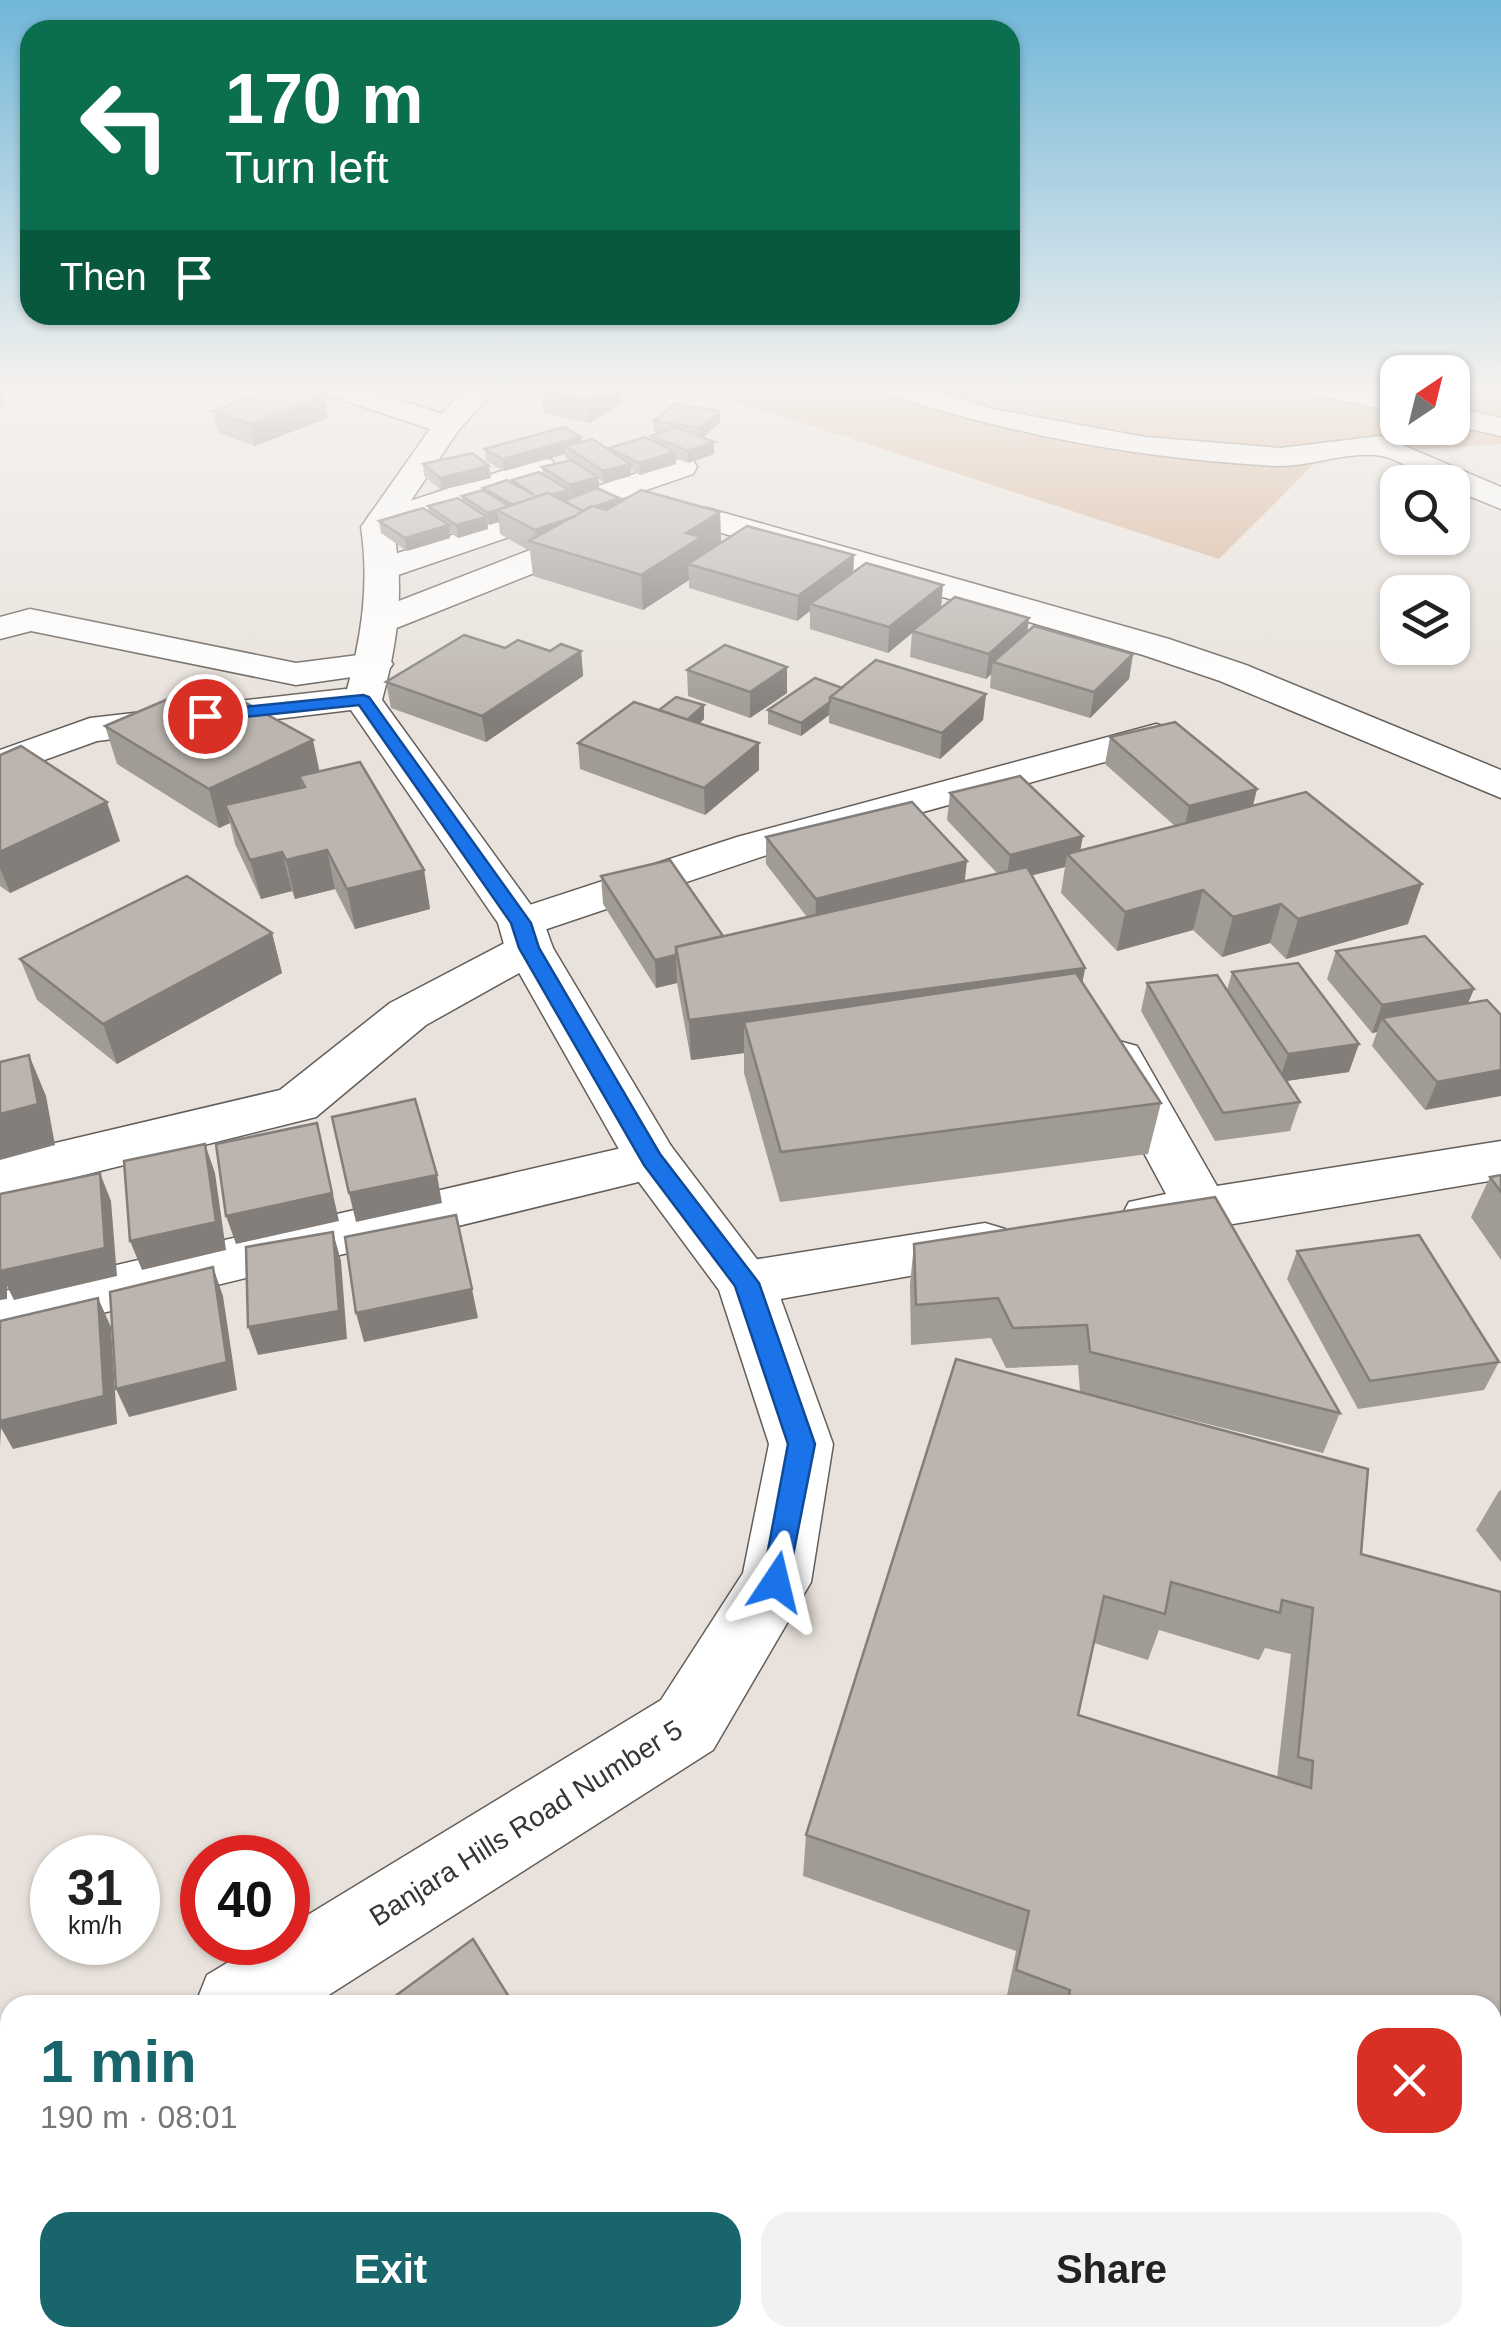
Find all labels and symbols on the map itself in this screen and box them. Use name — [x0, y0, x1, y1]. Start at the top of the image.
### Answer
north arrow — [1380, 355, 1470, 445]
pin — [163, 674, 248, 759]
position arrow — [724, 1530, 828, 1634]
street label: Banjara Hills Road Number 5 — [364, 1714, 688, 1932]
speed limit sign: 40 — [180, 1835, 310, 1965]

